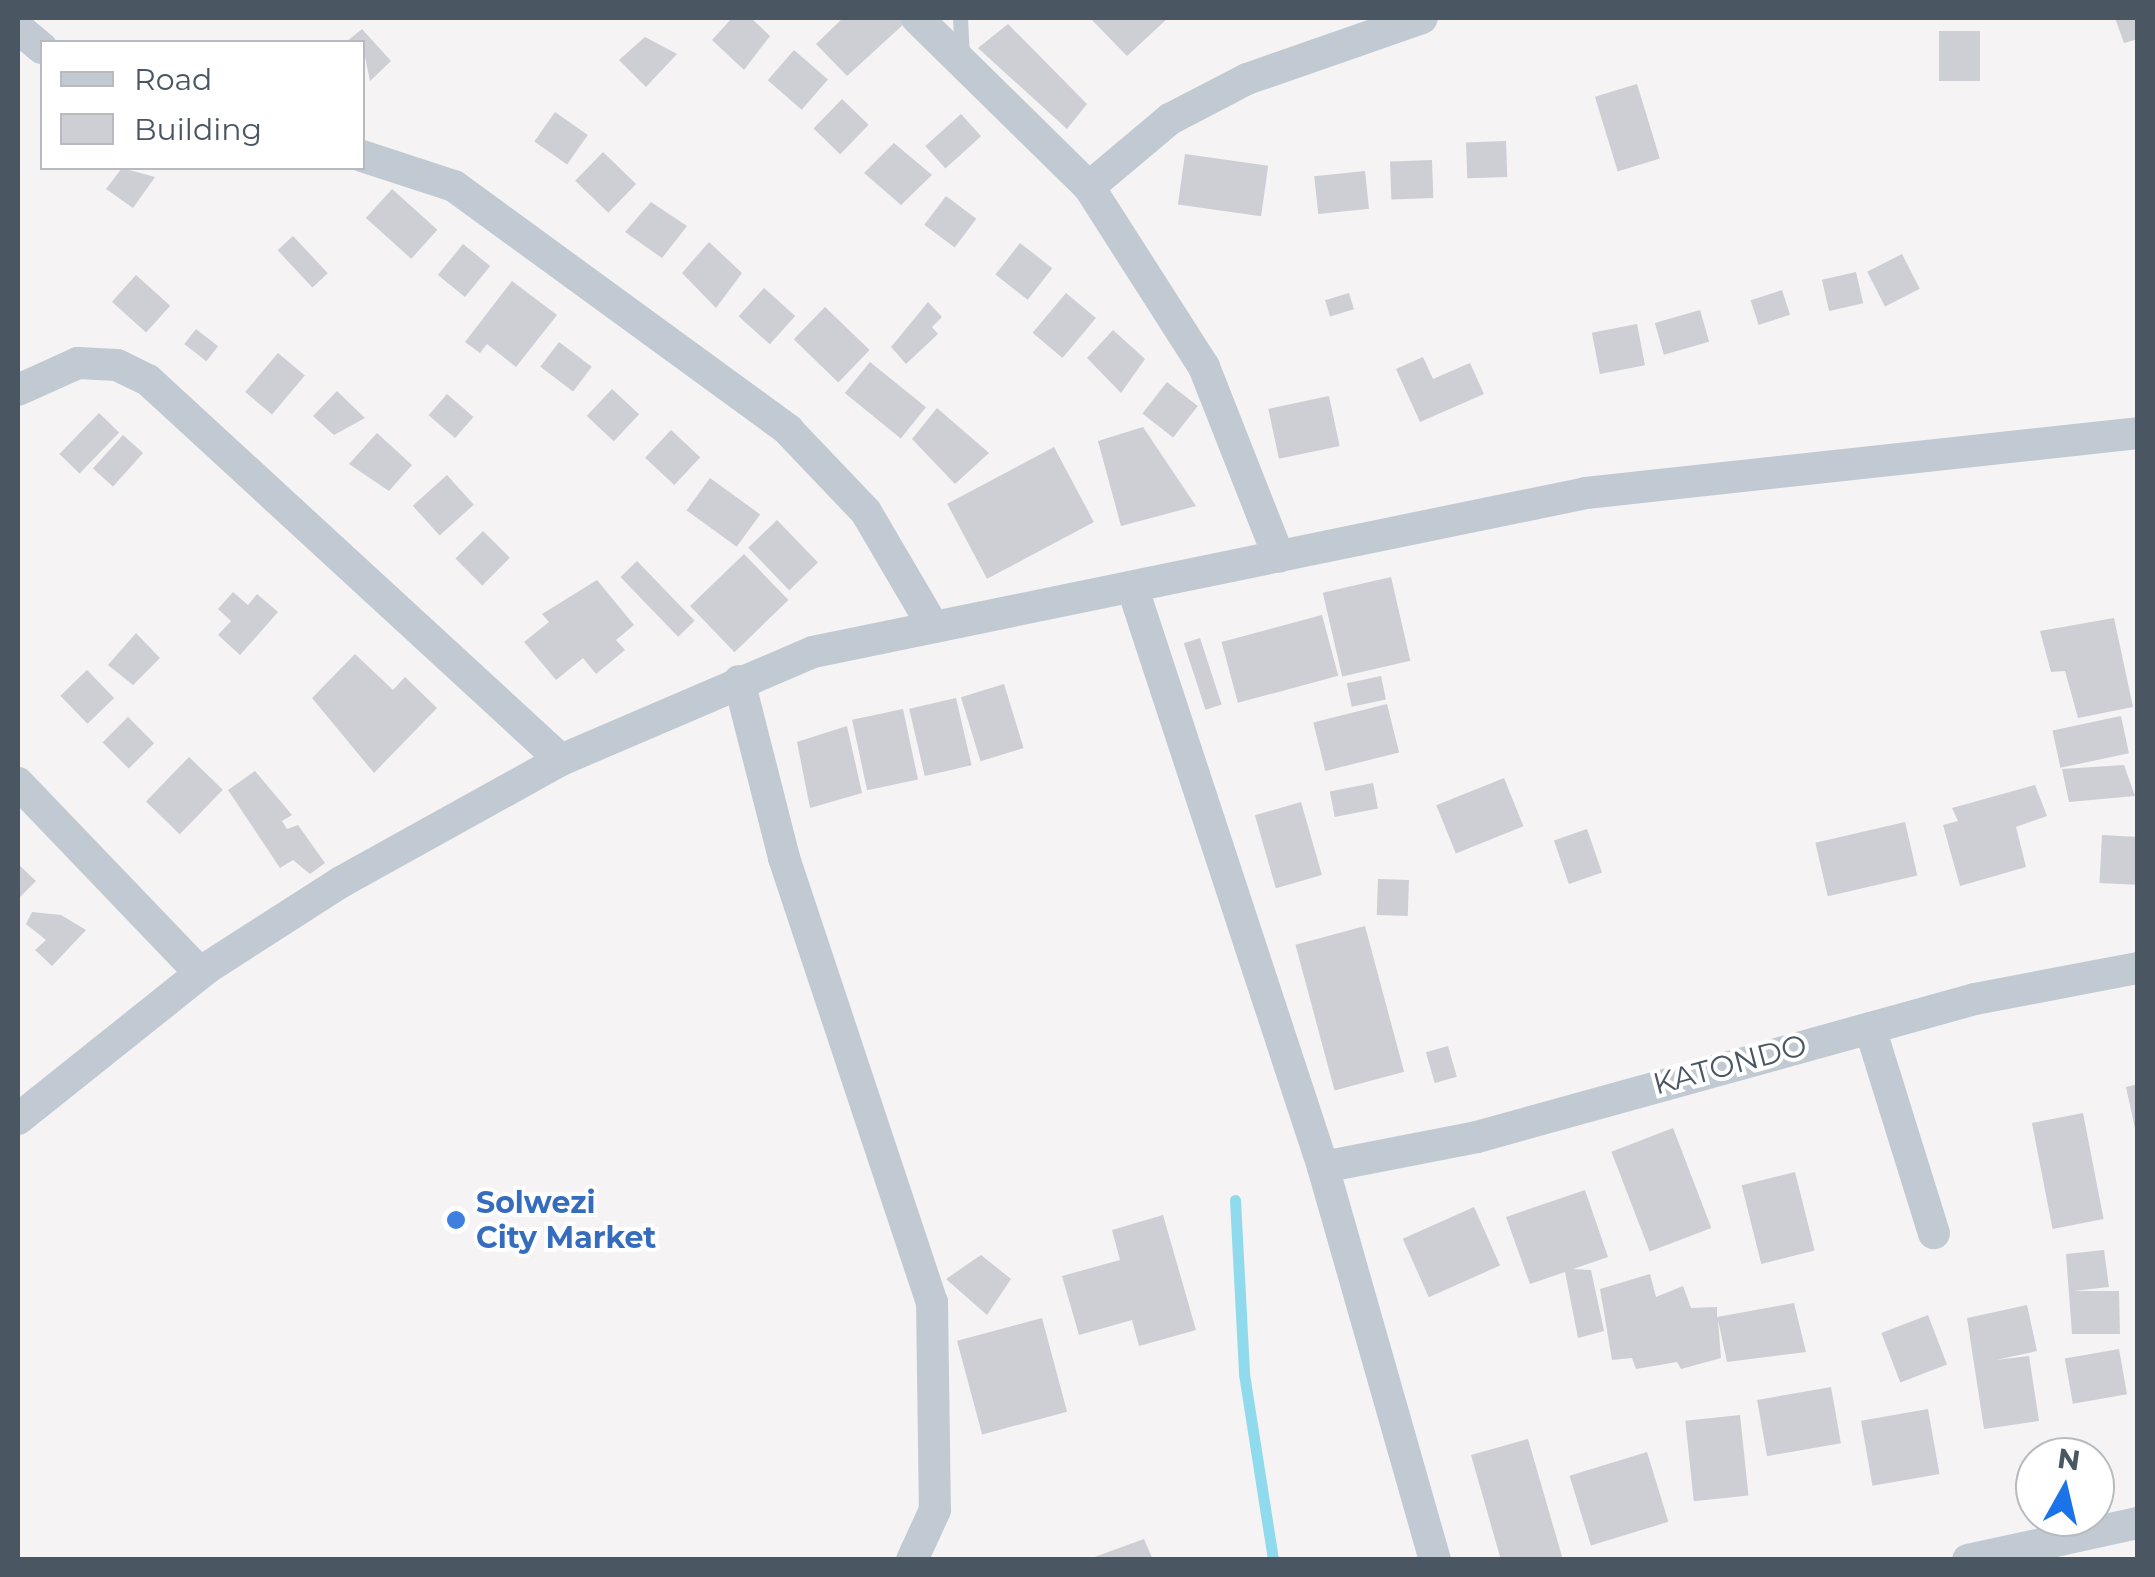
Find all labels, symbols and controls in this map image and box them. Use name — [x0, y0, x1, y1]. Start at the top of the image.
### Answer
legend — [40, 40, 365, 170]
text: Road — [134, 61, 212, 98]
text: Building — [134, 111, 262, 148]
street label: KATONDO — [1649, 1027, 1811, 1103]
place label: Solwezi City Market — [476, 1185, 656, 1256]
marker: Solwezi City Market — [445, 1209, 467, 1231]
north arrow — [2015, 1437, 2115, 1537]
text: N — [2055, 1441, 2082, 1478]

